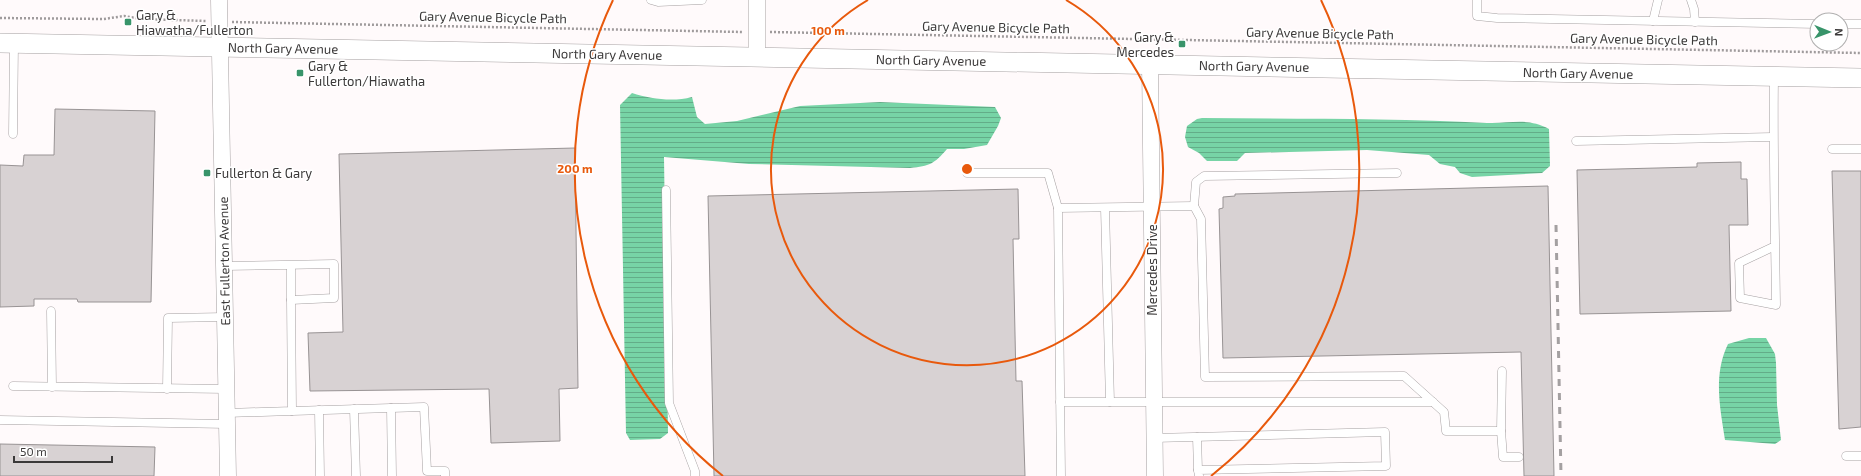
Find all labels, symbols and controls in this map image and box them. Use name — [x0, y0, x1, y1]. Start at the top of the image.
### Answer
place label: Gary & Hiawatha/Fullerton — [136, 7, 253, 38]
street label: Gary Avenue Bicycle Path — [419, 8, 567, 26]
north arrow — [1809, 12, 1849, 52]
marker: Gary & Hiawatha/Fullerton — [123, 17, 133, 27]
street label: Gary Avenue Bicycle Path — [922, 18, 1070, 36]
text: 100 m — [811, 23, 845, 37]
street label: Gary Avenue Bicycle Path — [1246, 24, 1394, 42]
text: N — [1833, 28, 1846, 36]
place label: Gary & Mercedes — [1116, 29, 1174, 60]
street label: Gary Avenue Bicycle Path — [1570, 30, 1718, 48]
street label: North Gary Avenue — [228, 39, 338, 57]
marker: Gary & Mercedes — [1177, 39, 1187, 49]
street label: North Gary Avenue — [552, 45, 662, 63]
street label: North Gary Avenue — [876, 51, 986, 69]
street label: North Gary Avenue — [1199, 57, 1309, 75]
place label: Gary & Fullerton/Hiawatha — [308, 58, 425, 89]
street label: North Gary Avenue — [1523, 64, 1633, 82]
marker: Gary & Fullerton/Hiawatha — [295, 68, 305, 78]
text: 200 m — [557, 161, 593, 175]
centre of rings — [960, 162, 974, 176]
place label: Fullerton & Gary — [215, 165, 312, 181]
marker: Fullerton & Gary — [202, 168, 212, 178]
street label: East Fullerton Avenue — [215, 196, 233, 326]
street label: Mercedes Drive — [1144, 224, 1160, 316]
scale bar — [14, 438, 112, 464]
text: 50 m — [20, 444, 47, 458]

